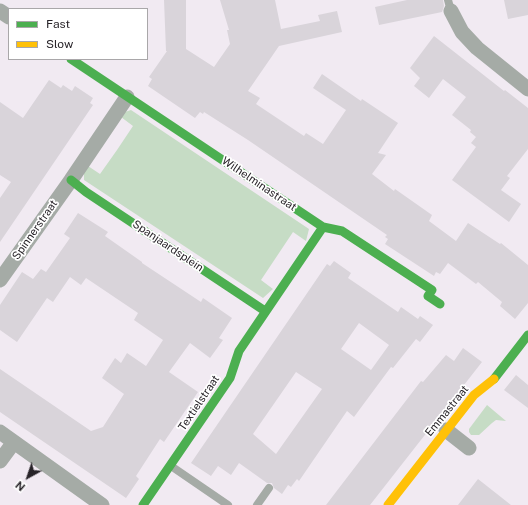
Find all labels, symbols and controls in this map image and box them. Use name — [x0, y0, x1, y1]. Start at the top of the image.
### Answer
legend — [8, 8, 148, 60]
text: Fast — [46, 17, 70, 31]
text: Slow — [46, 37, 73, 51]
street label: Wilhelminastraat — [219, 154, 299, 214]
street label: Spinnerstraat — [10, 198, 60, 262]
street label: Spanjaardsplein — [130, 217, 206, 275]
street label: Textielstraat — [176, 373, 222, 433]
street label: Emmastraat — [422, 383, 472, 439]
north arrow — [8, 457, 48, 497]
text: N — [13, 479, 27, 494]

